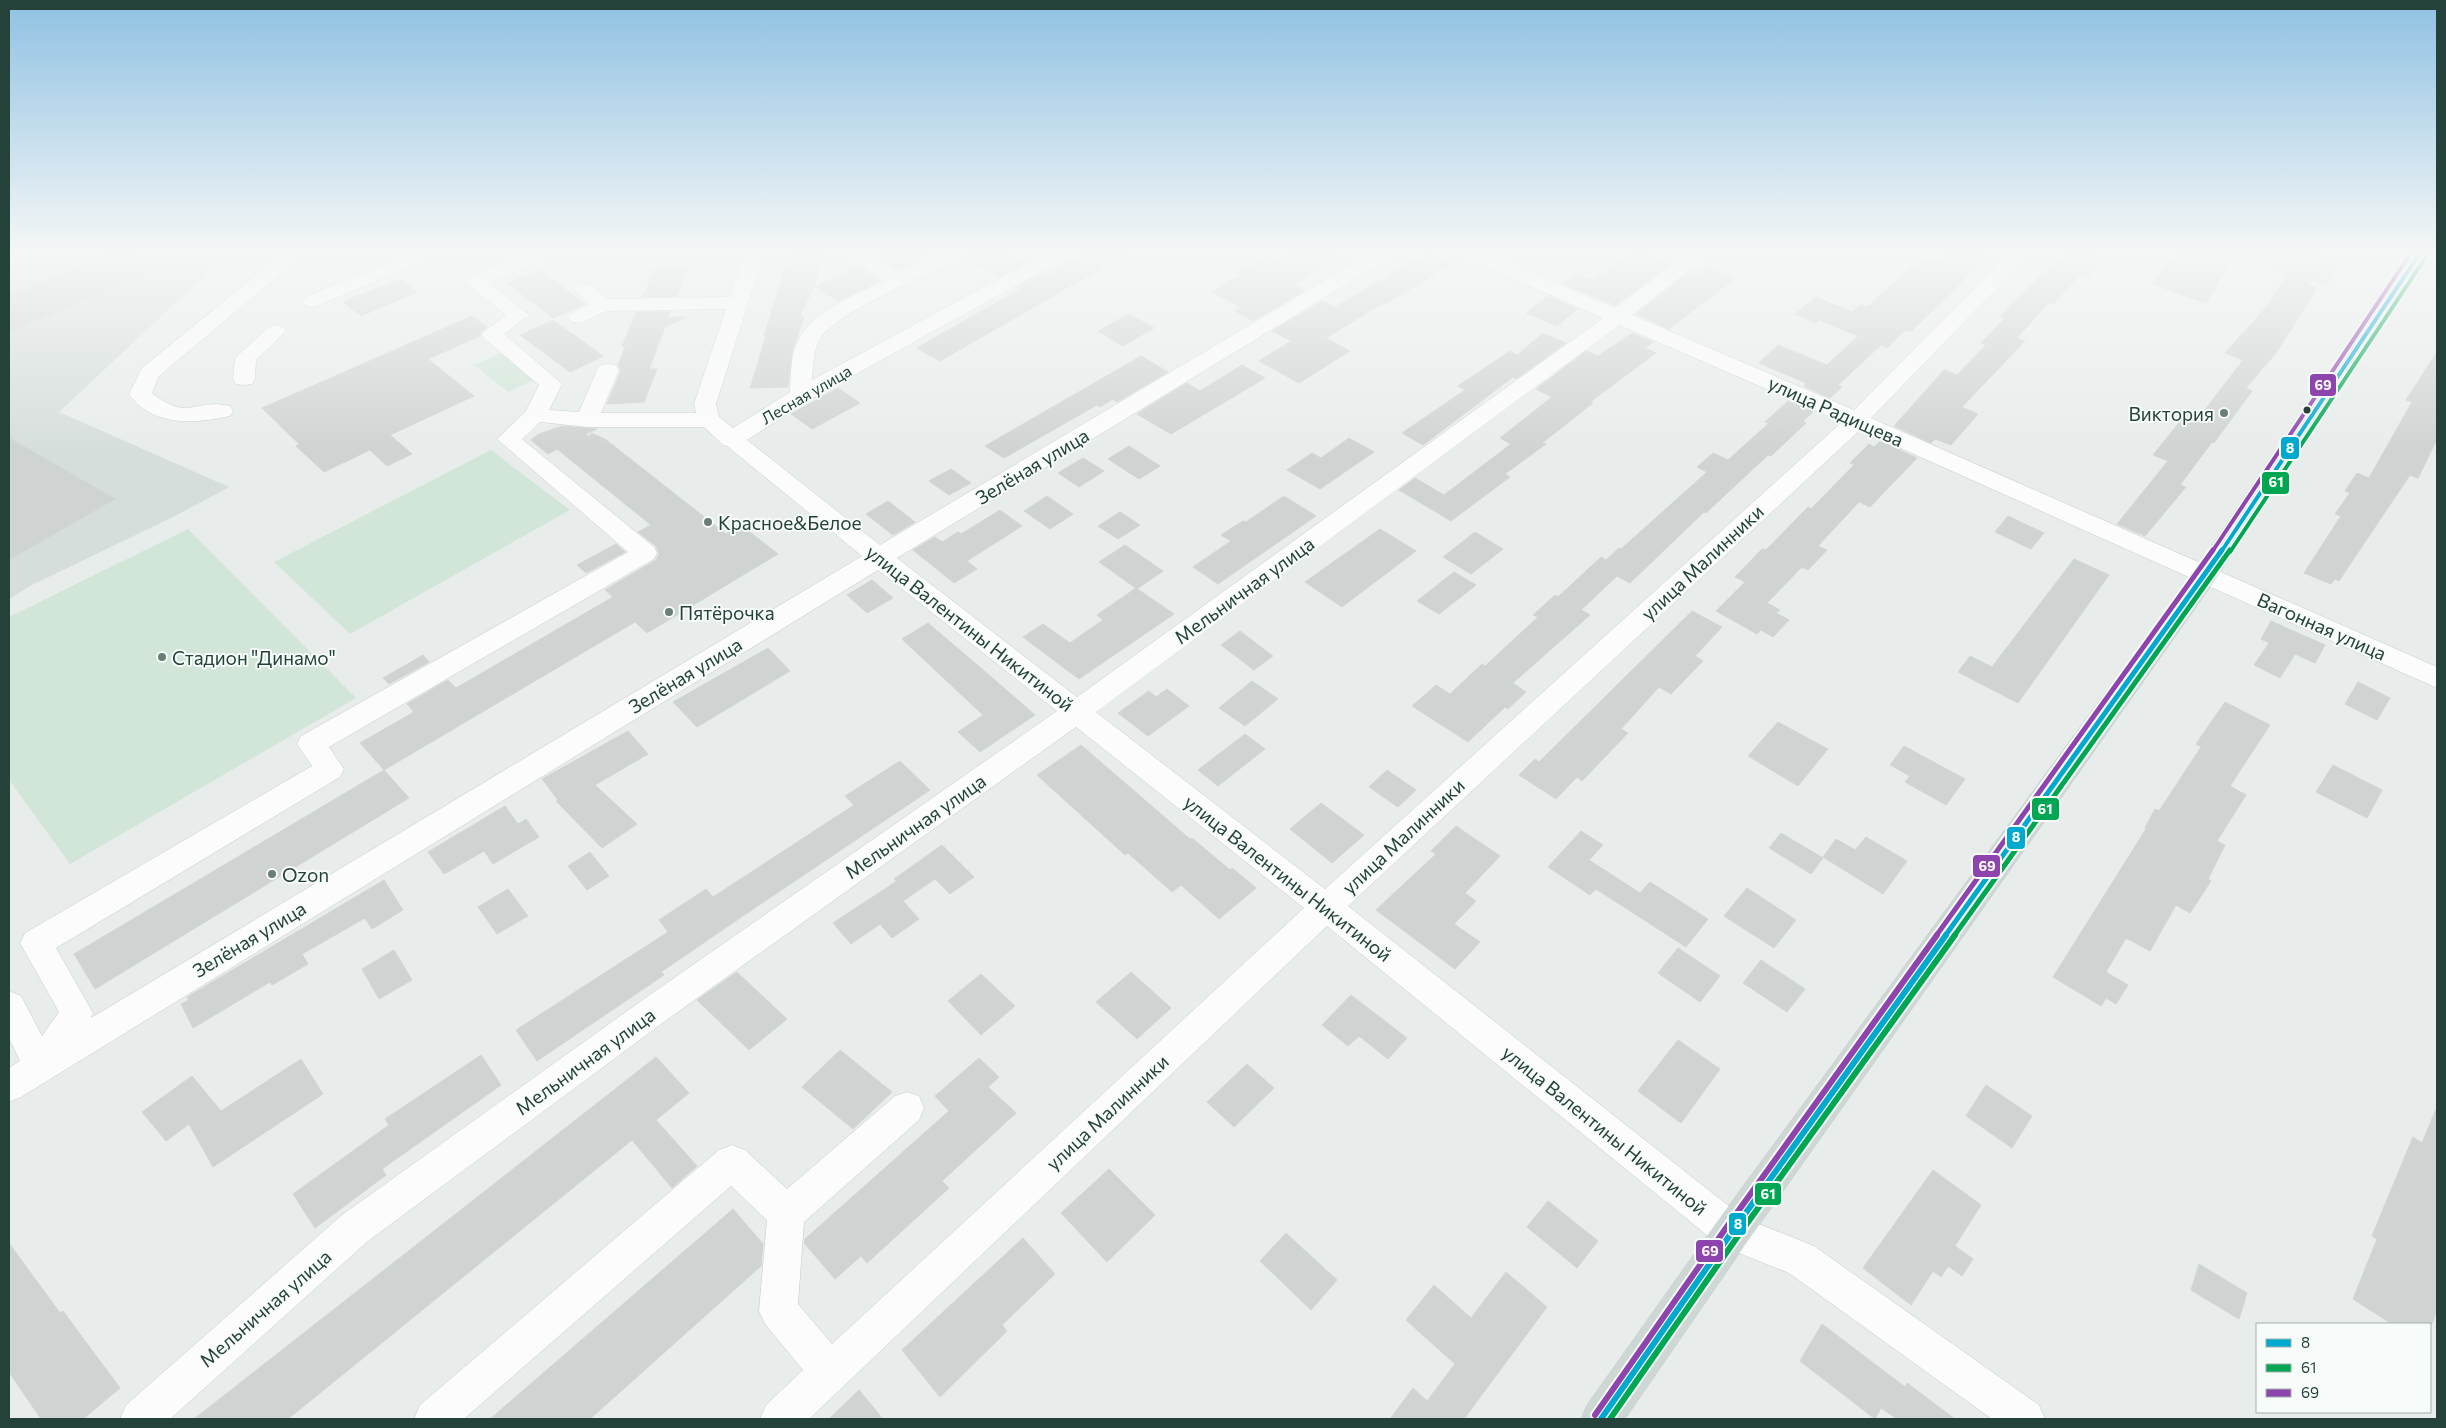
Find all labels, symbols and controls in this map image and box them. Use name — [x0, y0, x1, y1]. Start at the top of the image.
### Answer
street label: Лесная улица — [758, 361, 854, 427]
street label: улица Радищева — [1765, 371, 1907, 451]
line badge: 69 — [2309, 373, 2337, 397]
text: 69 — [2314, 376, 2332, 393]
place label: Виктория — [2129, 402, 2214, 425]
unlabelled marker — [2302, 405, 2312, 415]
marker: Виктория — [2218, 407, 2230, 419]
street label: Зелёная улица — [971, 423, 1093, 509]
line badge: 8 — [2280, 436, 2300, 460]
text: 8 — [2286, 439, 2295, 456]
line badge: 61 — [2261, 471, 2290, 495]
text: 61 — [2269, 473, 2283, 490]
street label: улица Малинники — [1636, 499, 1768, 625]
place label: Красное&Белое — [718, 511, 862, 534]
marker: Красное&Белое — [702, 516, 714, 528]
street label: Мельничная улица — [1170, 532, 1318, 648]
street label: улица Валентины Никитиной — [862, 540, 1078, 716]
street label: Вагонная улица — [2254, 587, 2390, 665]
place label: Пятёрочка — [679, 601, 775, 624]
marker: Пятёрочка — [663, 606, 675, 618]
street label: Зелёная улица — [624, 632, 746, 718]
place label: Стадион "Динамо" — [172, 646, 336, 669]
marker: Стадион "Динамо" — [156, 651, 168, 663]
street label: Мельничная улица — [840, 769, 990, 883]
street label: улица Малинники — [1337, 773, 1469, 899]
street label: улица Валентины Никитиной — [1180, 790, 1396, 966]
line badge: 61 — [2031, 797, 2060, 821]
text: 61 — [2038, 800, 2052, 817]
line badge: 8 — [2006, 826, 2026, 850]
text: 8 — [2012, 828, 2021, 845]
line badge: 69 — [1972, 854, 2001, 878]
text: 69 — [1978, 857, 1996, 874]
place label: Ozon — [282, 863, 329, 886]
marker: Ozon — [266, 868, 278, 880]
street label: Зелёная улица — [188, 896, 310, 982]
street label: Мельничная улица — [511, 1003, 659, 1119]
street label: улица Валентины Никитиной — [1498, 1040, 1712, 1220]
street label: улица Малинники — [1041, 1049, 1173, 1175]
line badge: 61 — [1754, 1182, 1782, 1206]
text: 61 — [1761, 1185, 1775, 1202]
line badge: 8 — [1728, 1212, 1747, 1236]
text: 8 — [1734, 1215, 1743, 1232]
line badge: 69 — [1695, 1239, 1724, 1263]
text: 69 — [1701, 1242, 1719, 1259]
street label: Мельничная улица — [194, 1245, 336, 1371]
legend — [2256, 1323, 2431, 1413]
text: 8 — [2301, 1333, 2310, 1351]
text: 61 — [2301, 1358, 2317, 1376]
text: 69 — [2301, 1383, 2319, 1401]

